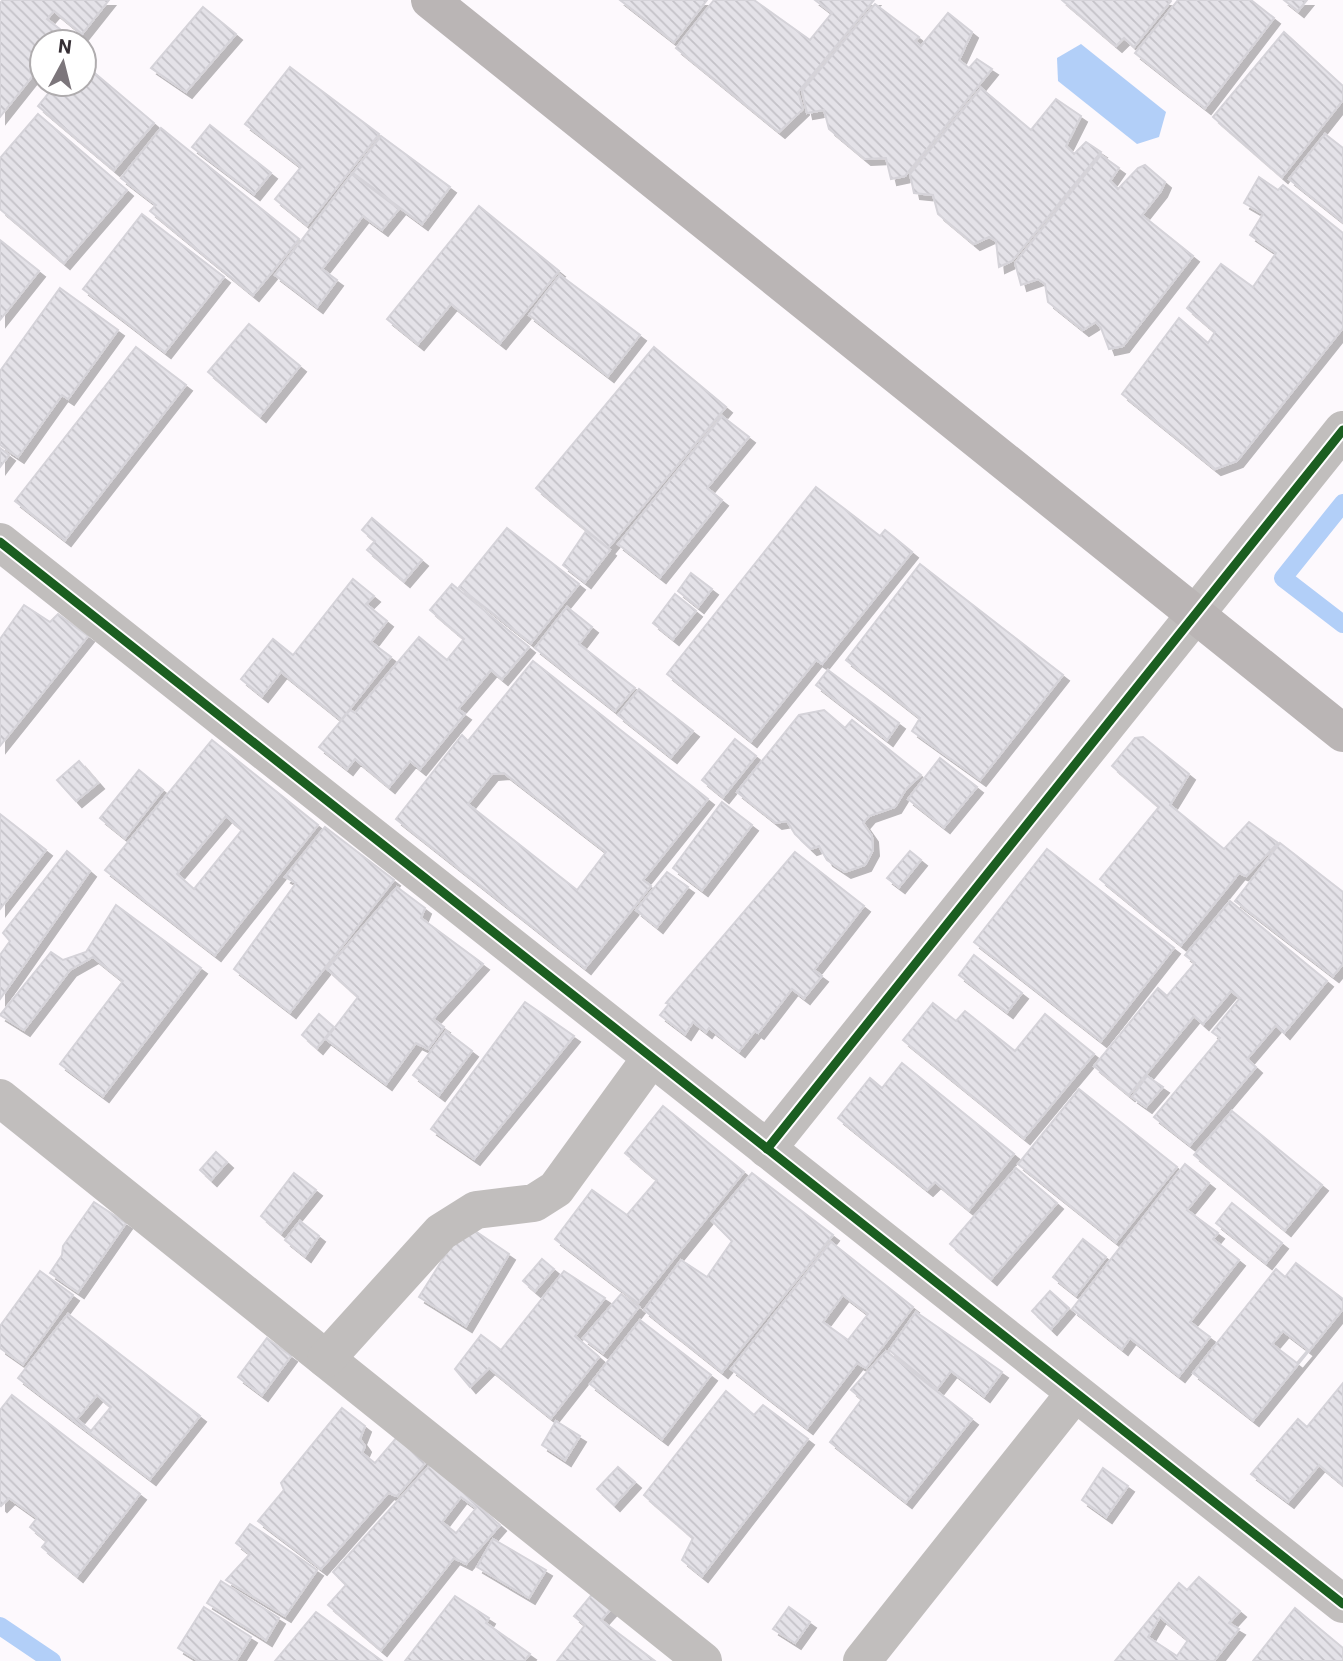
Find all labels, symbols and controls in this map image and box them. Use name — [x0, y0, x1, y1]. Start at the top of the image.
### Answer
north arrow — [28, 28, 98, 98]
text: N — [57, 34, 73, 59]

